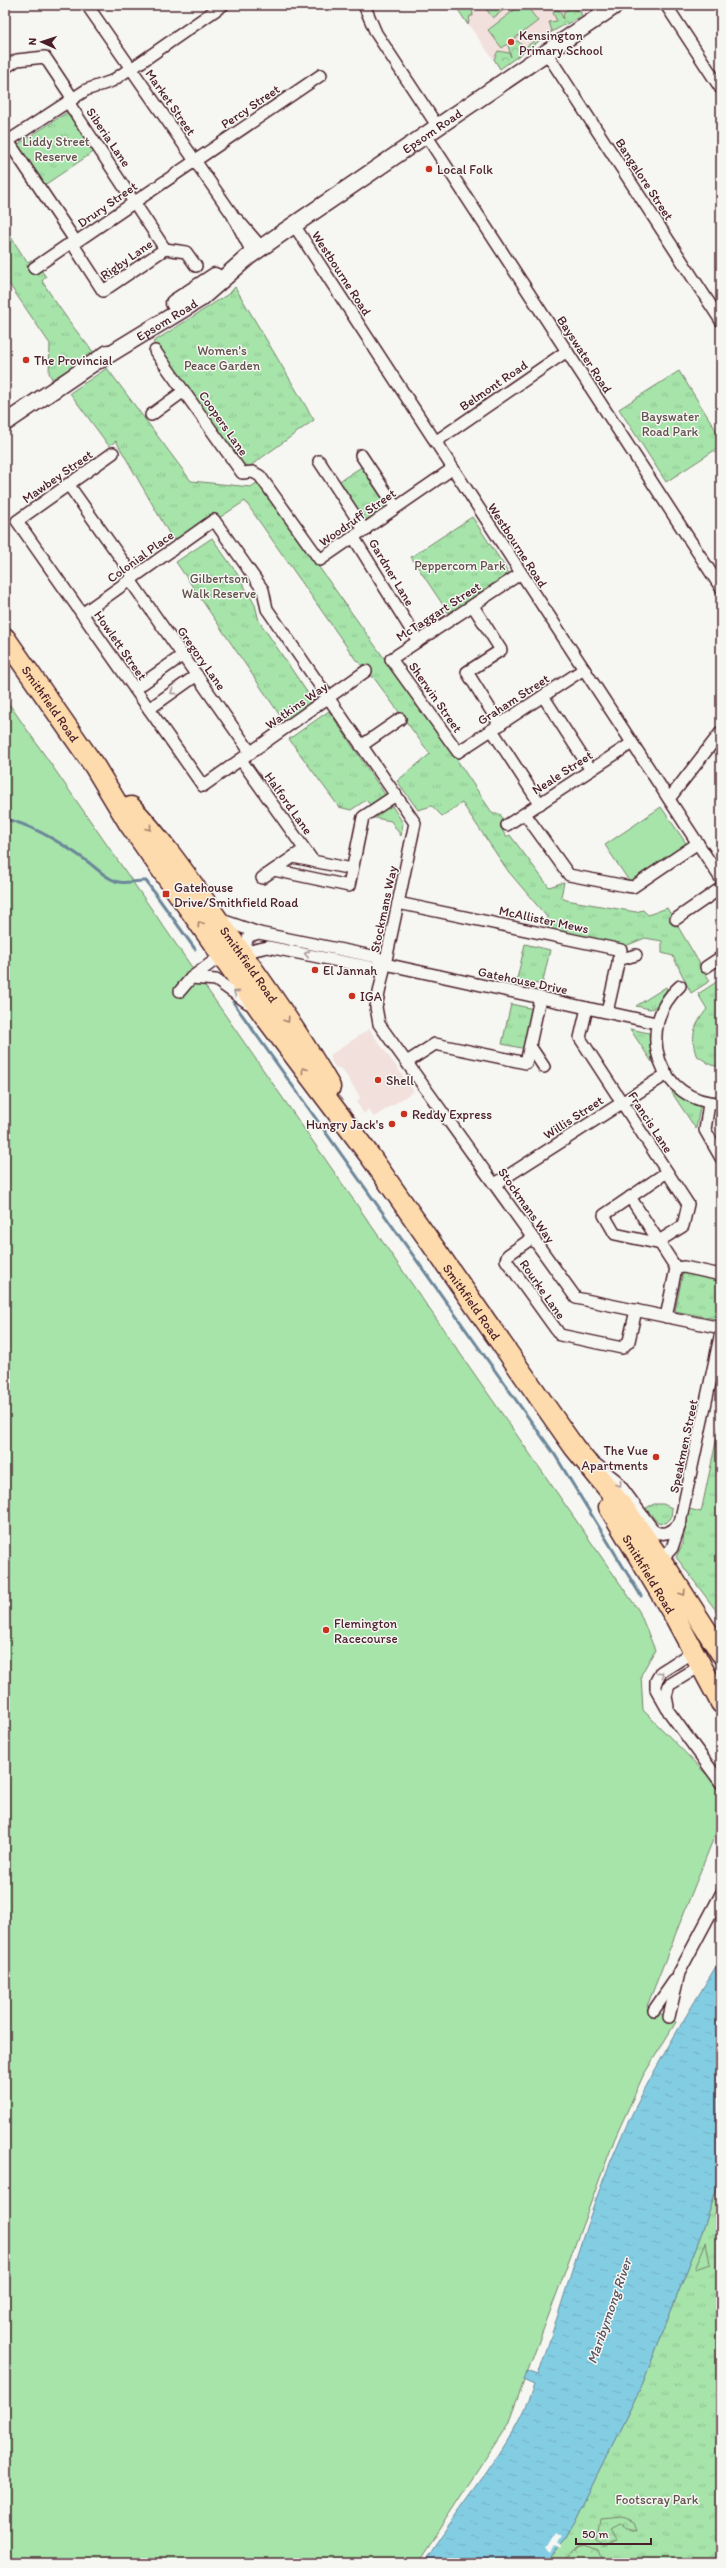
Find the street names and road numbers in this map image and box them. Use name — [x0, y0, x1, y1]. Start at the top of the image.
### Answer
street label: Market Street — [142, 66, 199, 138]
street label: Percy Street — [218, 81, 283, 132]
street label: Siberia Lane — [83, 105, 134, 170]
street label: Epsom Road — [400, 106, 465, 157]
street label: Bangalore Street — [612, 135, 677, 223]
street label: Drury Street — [75, 178, 140, 230]
street label: Westbourne Road — [309, 228, 374, 318]
street label: Rigby Lane — [97, 236, 155, 283]
street label: Epsom Road — [134, 295, 200, 344]
street label: Bayswater Road — [554, 313, 615, 396]
street label: Belmont Road — [456, 357, 530, 414]
street label: Coopers Lane — [196, 388, 251, 458]
street label: Mawbey Street — [19, 447, 95, 506]
street label: Woodruff Street — [316, 485, 399, 549]
street label: Westbourne Road — [485, 500, 550, 590]
street label: Colonial Place — [104, 527, 176, 586]
street label: Gardner Lane — [366, 536, 418, 609]
street label: McTaggart Street — [393, 578, 483, 644]
street label: Howlett Street — [91, 608, 150, 683]
street label: Gregory Lane — [174, 624, 229, 693]
street label: Sherwin Street — [406, 659, 465, 735]
street label: Smithfield Road — [19, 663, 82, 745]
street label: Graham Street — [475, 671, 552, 728]
street label: Watkins Way — [262, 679, 330, 732]
street label: Neale Street — [529, 747, 595, 797]
street label: Halford Lane — [262, 769, 316, 837]
street label: Stockmans Way — [367, 864, 400, 954]
street label: McAllister Mews — [498, 903, 590, 936]
street label: Smithfield Road — [217, 924, 281, 1006]
street label: Gatehouse Drive — [477, 964, 569, 997]
street label: Francis Lane — [625, 1089, 676, 1156]
street label: Willis Street — [541, 1092, 606, 1142]
street label: Stockmans Way — [495, 1165, 558, 1246]
street label: Rourke Lane — [517, 1257, 569, 1322]
street label: Smithfield Road — [440, 1261, 504, 1343]
street label: Speakmen Street — [666, 1398, 701, 1494]
street label: Smithfield Road — [619, 1532, 678, 1616]

